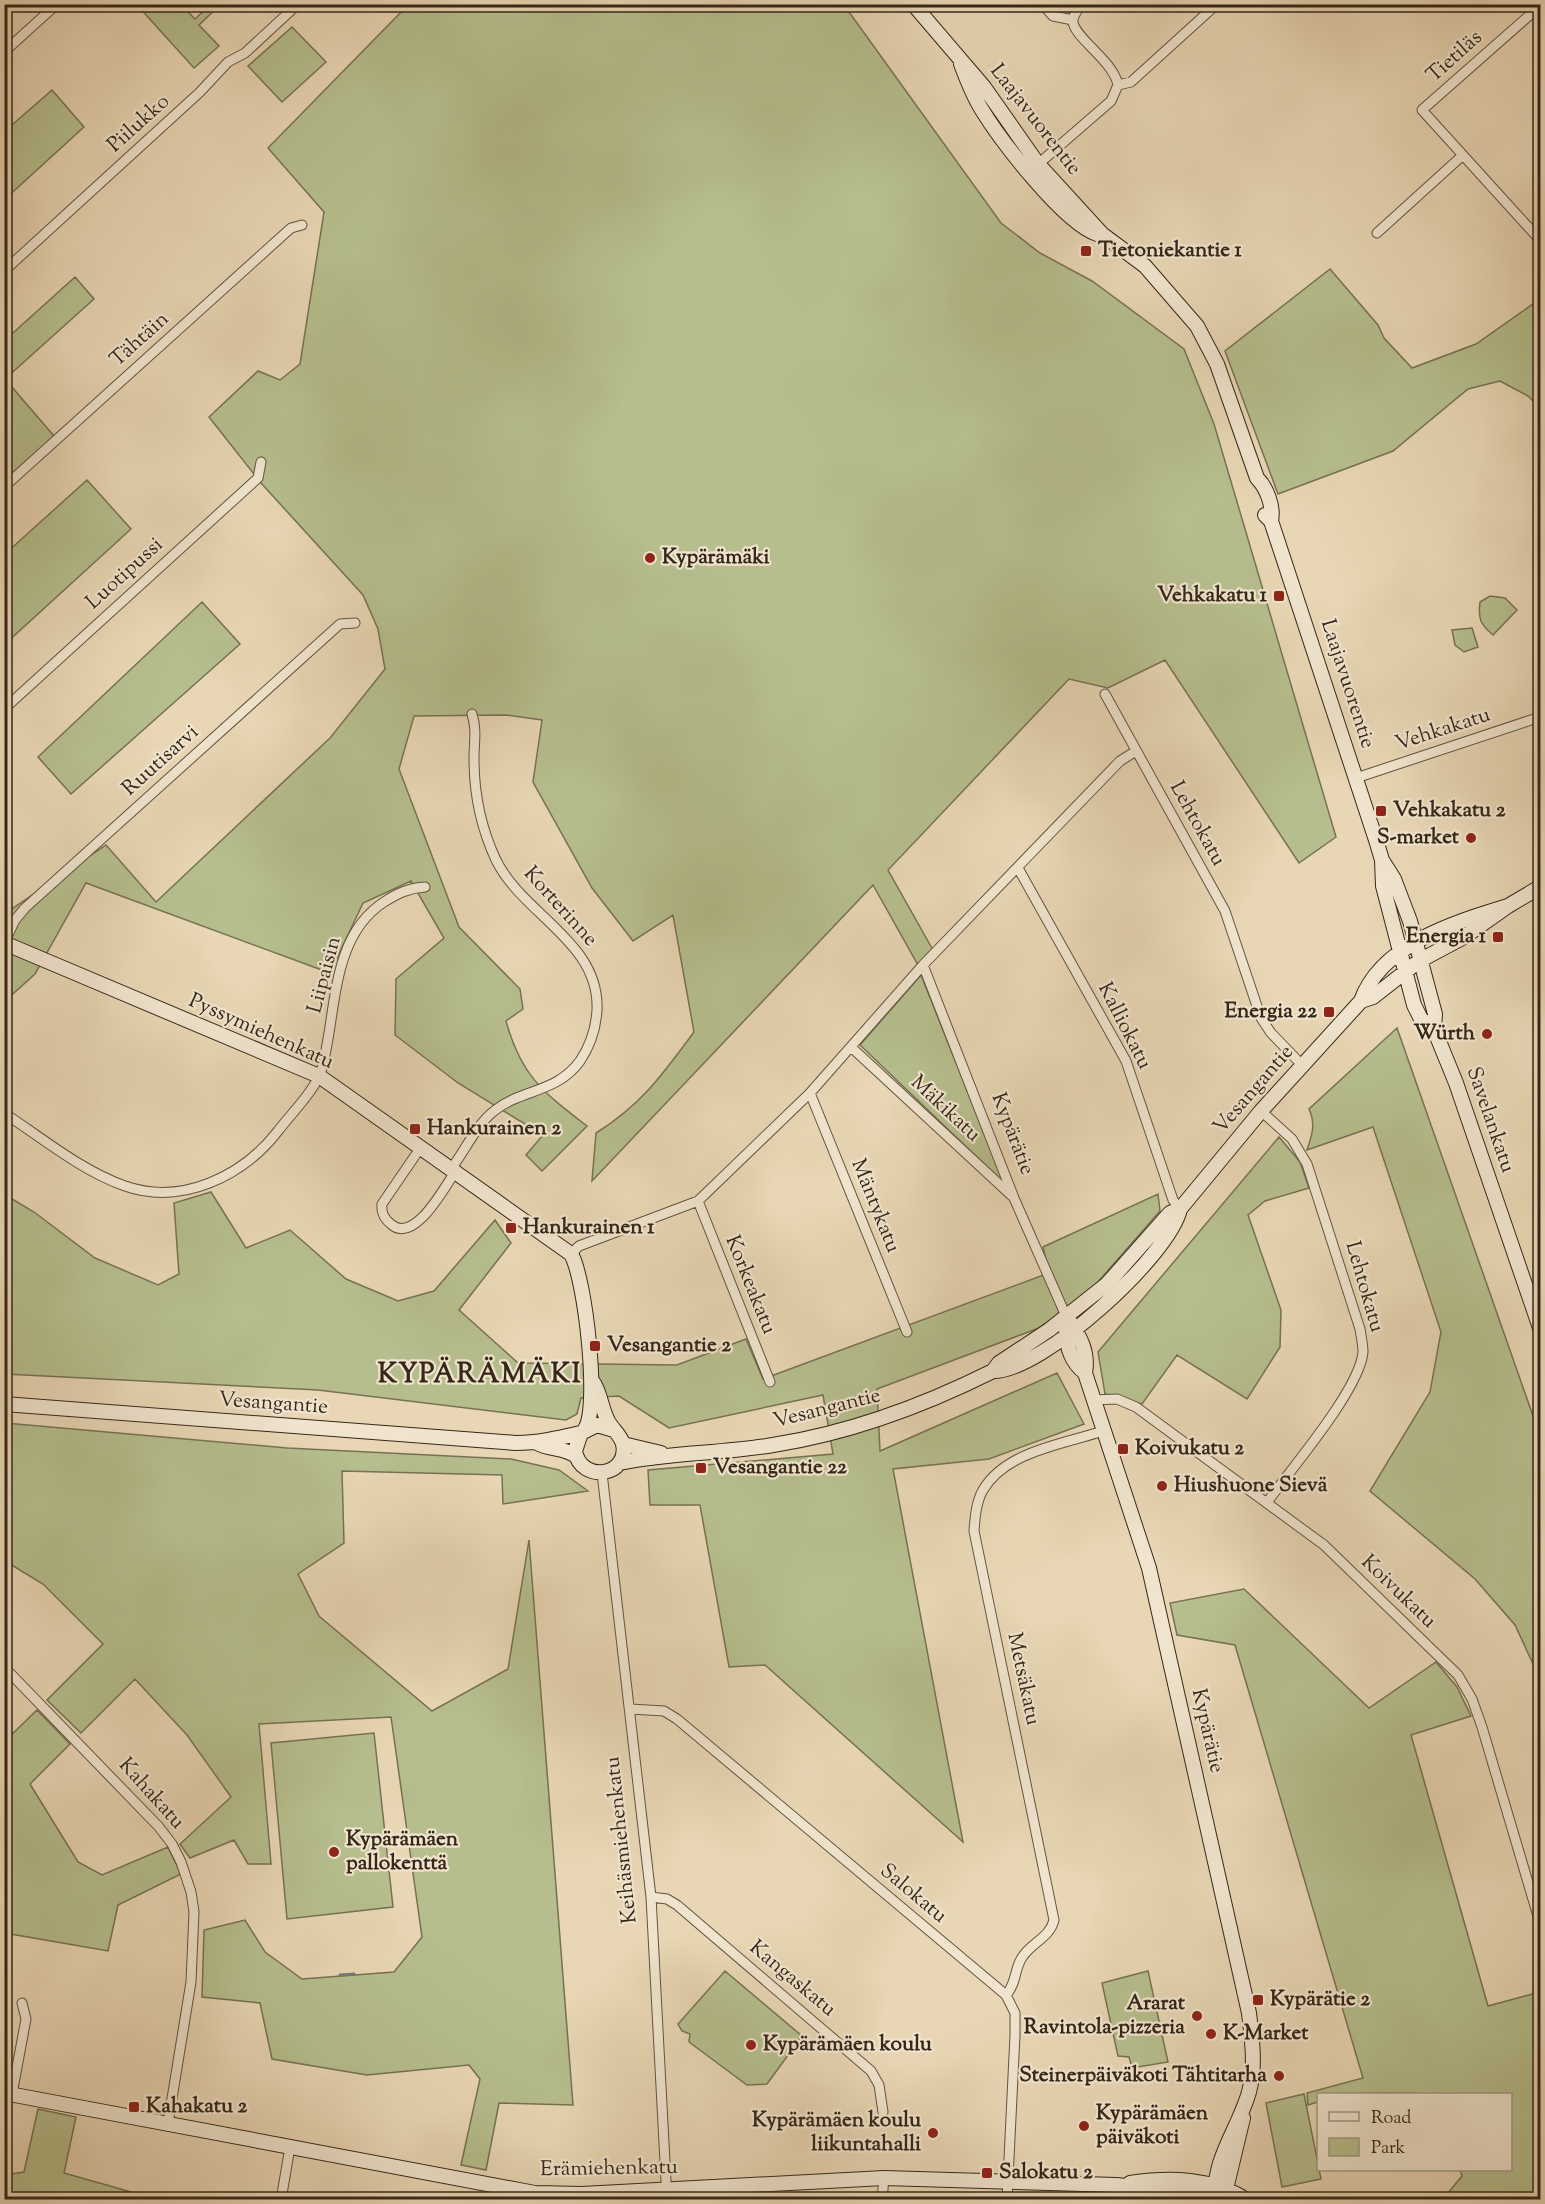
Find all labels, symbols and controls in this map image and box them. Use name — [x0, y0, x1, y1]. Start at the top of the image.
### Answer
street label: Tietiläs — [1420, 24, 1490, 90]
street label: Laajavuorentie — [982, 58, 1088, 182]
street label: Piilukko — [101, 88, 177, 160]
place label: Tietoniekantie 1 — [1098, 236, 1243, 266]
marker: Tietoniekantie 1 — [1079, 244, 1093, 258]
street label: Tähtäin — [104, 305, 176, 375]
street label: Luotipussi — [80, 531, 171, 617]
place label: Kypärämäki — [662, 543, 770, 573]
marker: Kypärämäki — [643, 551, 657, 565]
place label: Vehkakatu 1 — [1157, 581, 1268, 611]
marker: Vehkakatu 1 — [1272, 589, 1286, 603]
street label: Laajavuorentie — [1312, 616, 1382, 752]
street label: Vehkakatu — [1392, 701, 1494, 759]
street label: Ruutisarvi — [116, 718, 206, 804]
street label: Lehtokatu — [1161, 776, 1233, 872]
place label: Vehkakatu 2 — [1393, 796, 1506, 826]
marker: Vehkakatu 2 — [1374, 804, 1388, 818]
place label: S-market — [1377, 823, 1460, 853]
marker: S-market — [1464, 831, 1478, 845]
street label: Korterinne — [516, 860, 604, 954]
place label: Energia 1 — [1406, 922, 1487, 952]
marker: Energia 1 — [1491, 930, 1505, 944]
street label: Liipaisin — [300, 933, 350, 1017]
street label: Kalliokatu — [1089, 977, 1159, 1075]
street label: Pyssymiehenkatu — [183, 986, 339, 1078]
place label: Energia 22 — [1224, 997, 1317, 1027]
marker: Energia 22 — [1322, 1005, 1336, 1019]
place label: Würth — [1413, 1019, 1476, 1049]
marker: Würth — [1480, 1027, 1494, 1041]
street label: Vesangantie — [1207, 1039, 1301, 1141]
street label: Savelankatu — [1458, 1063, 1522, 1177]
street label: Mäkikatu — [903, 1069, 987, 1149]
street label: Kypärätie — [983, 1089, 1041, 1179]
place label: Hankurainen 2 — [427, 1114, 561, 1144]
marker: Hankurainen 2 — [408, 1122, 422, 1136]
street label: Mäntykatu — [843, 1155, 907, 1257]
place label: Hankurainen 1 — [523, 1213, 655, 1243]
marker: Hankurainen 1 — [504, 1221, 518, 1235]
street label: Korkeakatu — [717, 1231, 783, 1339]
street label: Lehtokatu — [1337, 1238, 1391, 1336]
place label: Vesangantie 2 — [607, 1331, 731, 1361]
marker: Vesangantie 2 — [588, 1339, 602, 1353]
district label: KYPÄRÄMÄKI — [378, 1356, 582, 1395]
street label: Vesangantie — [770, 1381, 884, 1437]
street label: Vesangantie — [217, 1385, 329, 1423]
place label: Koivukatu 2 — [1135, 1434, 1244, 1464]
marker: Koivukatu 2 — [1116, 1442, 1130, 1456]
place label: Vesangantie 22 — [713, 1453, 847, 1483]
marker: Vesangantie 22 — [694, 1461, 708, 1475]
place label: Hiushuone Sievä — [1174, 1471, 1328, 1501]
marker: Hiushuone Sievä — [1155, 1479, 1169, 1493]
street label: Koivukatu — [1353, 1548, 1443, 1636]
street label: Metsäkatu — [999, 1630, 1047, 1728]
street label: Kypärätie — [1183, 1686, 1231, 1776]
street label: Kahakatu — [111, 1752, 191, 1836]
street label: Keihäsmiehenkatu — [598, 1755, 646, 1925]
place label: Kypärämäen pallokenttä — [346, 1825, 459, 1879]
marker: Kypärämäen pallokenttä — [327, 1845, 341, 1859]
street label: Salokatu — [873, 1857, 953, 1931]
street label: Kangaskatu — [742, 1934, 842, 2024]
place label: Kypärätie 2 — [1270, 1985, 1370, 2015]
place label: Ararat Ravintola-pizzeria — [1024, 1989, 1186, 2043]
marker: Kypärätie 2 — [1251, 1993, 1265, 2007]
marker: Ararat Ravintola-pizzeria — [1190, 2009, 1204, 2023]
place label: K-Market — [1223, 2019, 1309, 2049]
marker: K-Market — [1204, 2027, 1218, 2041]
place label: Kypärämäen koulu — [763, 2030, 933, 2060]
marker: Kypärämäen koulu — [744, 2038, 758, 2052]
place label: Steinerpäiväkoti Tähtitarha — [1019, 2061, 1267, 2091]
marker: Steinerpäiväkoti Tähtitarha — [1272, 2069, 1286, 2083]
place label: Kahakatu 2 — [146, 2092, 248, 2122]
legend — [1317, 2093, 1512, 2171]
place label: Kypärämäen päiväkoti — [1096, 2099, 1209, 2153]
marker: Kahakatu 2 — [127, 2100, 141, 2114]
place label: Kypärämäen koulu liikuntahalli — [752, 2106, 922, 2160]
text: Road — [1371, 2106, 1411, 2132]
marker: Kypärämäen päiväkoti — [1077, 2119, 1091, 2133]
marker: Kypärämäen koulu liikuntahalli — [926, 2126, 940, 2140]
text: Park — [1371, 2136, 1406, 2162]
street label: Erämiehenkatu — [540, 2153, 678, 2185]
place label: Salokatu 2 — [999, 2158, 1093, 2188]
marker: Salokatu 2 — [980, 2166, 994, 2180]

